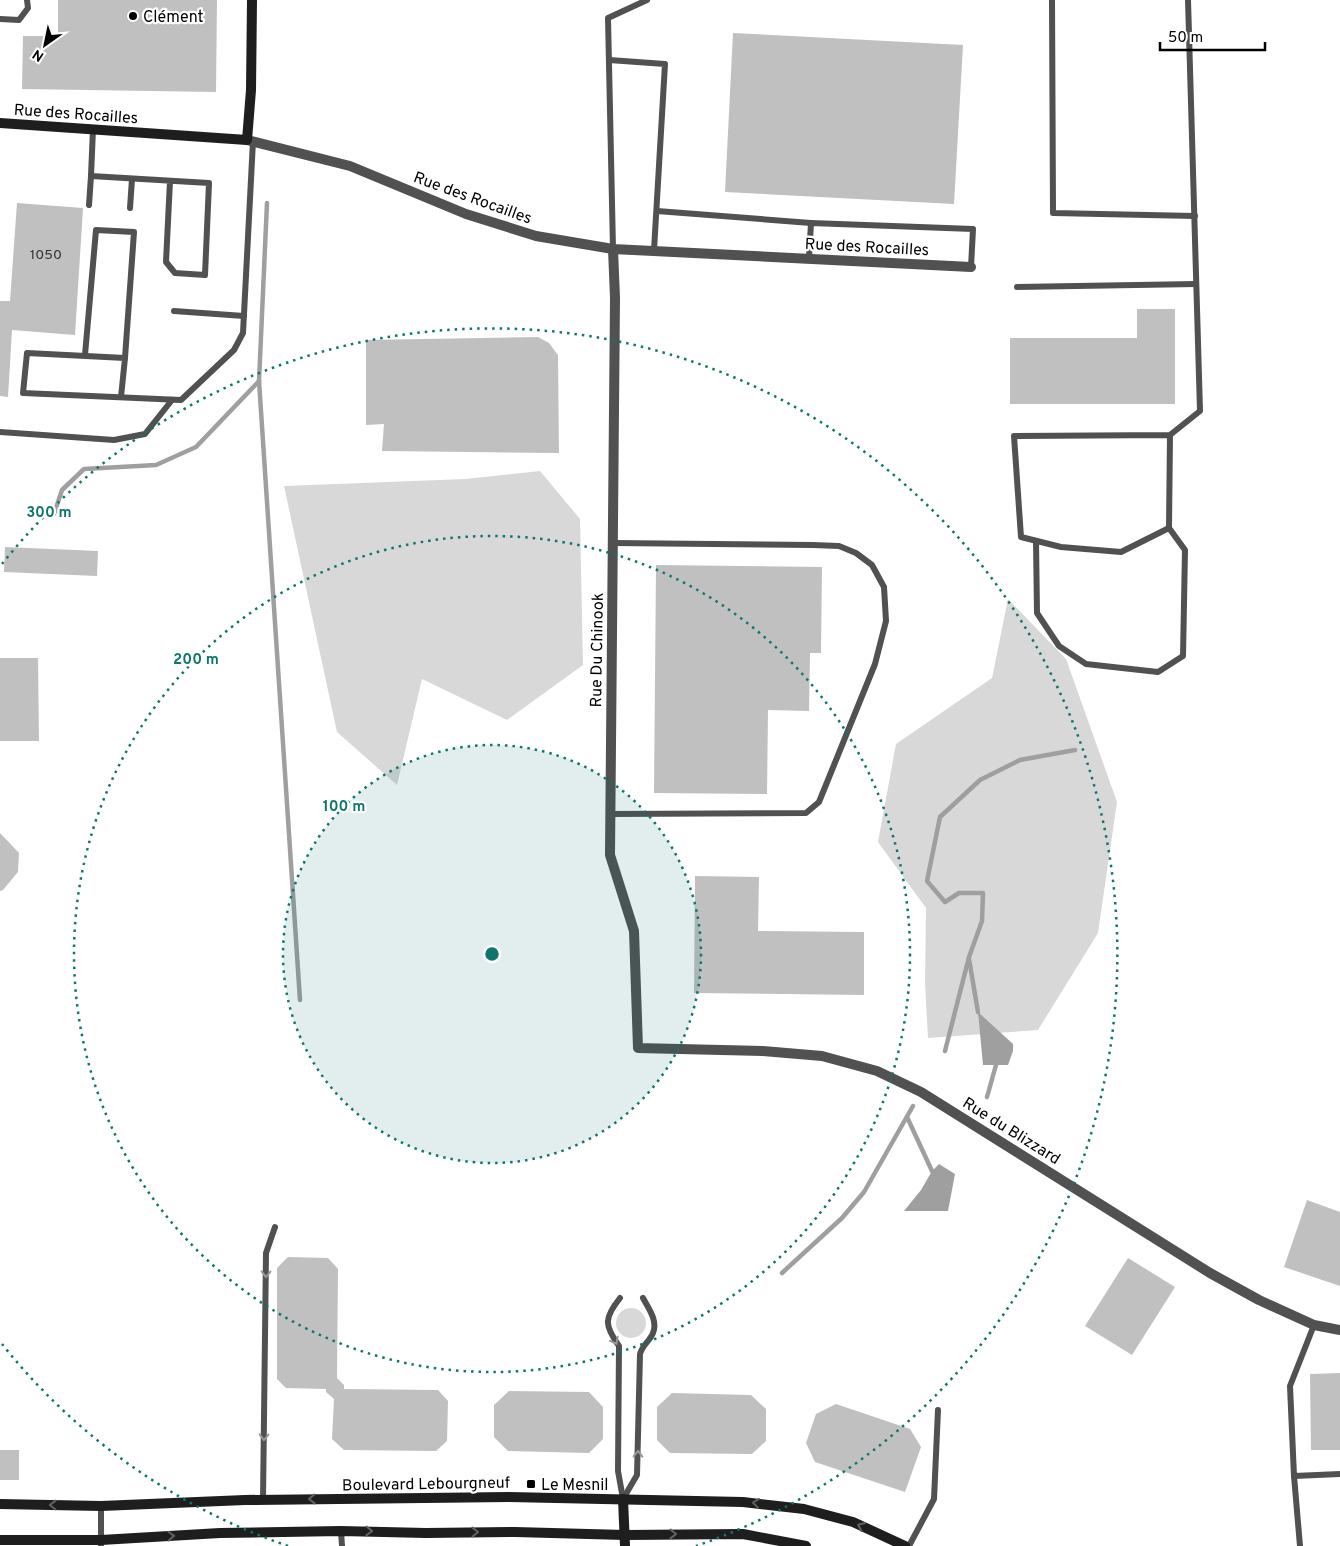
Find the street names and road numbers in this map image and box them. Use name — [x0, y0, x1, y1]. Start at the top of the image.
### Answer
street label: Rue des Rocailles — [13, 101, 139, 129]
street label: Rue des Rocailles — [410, 168, 534, 230]
street label: Rue des Rocailles — [804, 235, 930, 261]
street label: Rue Du Chinook — [587, 593, 609, 708]
street label: Rue du Blizzard — [958, 1094, 1064, 1170]
street label: Boulevard Lebourgneuf — [342, 1474, 511, 1496]

